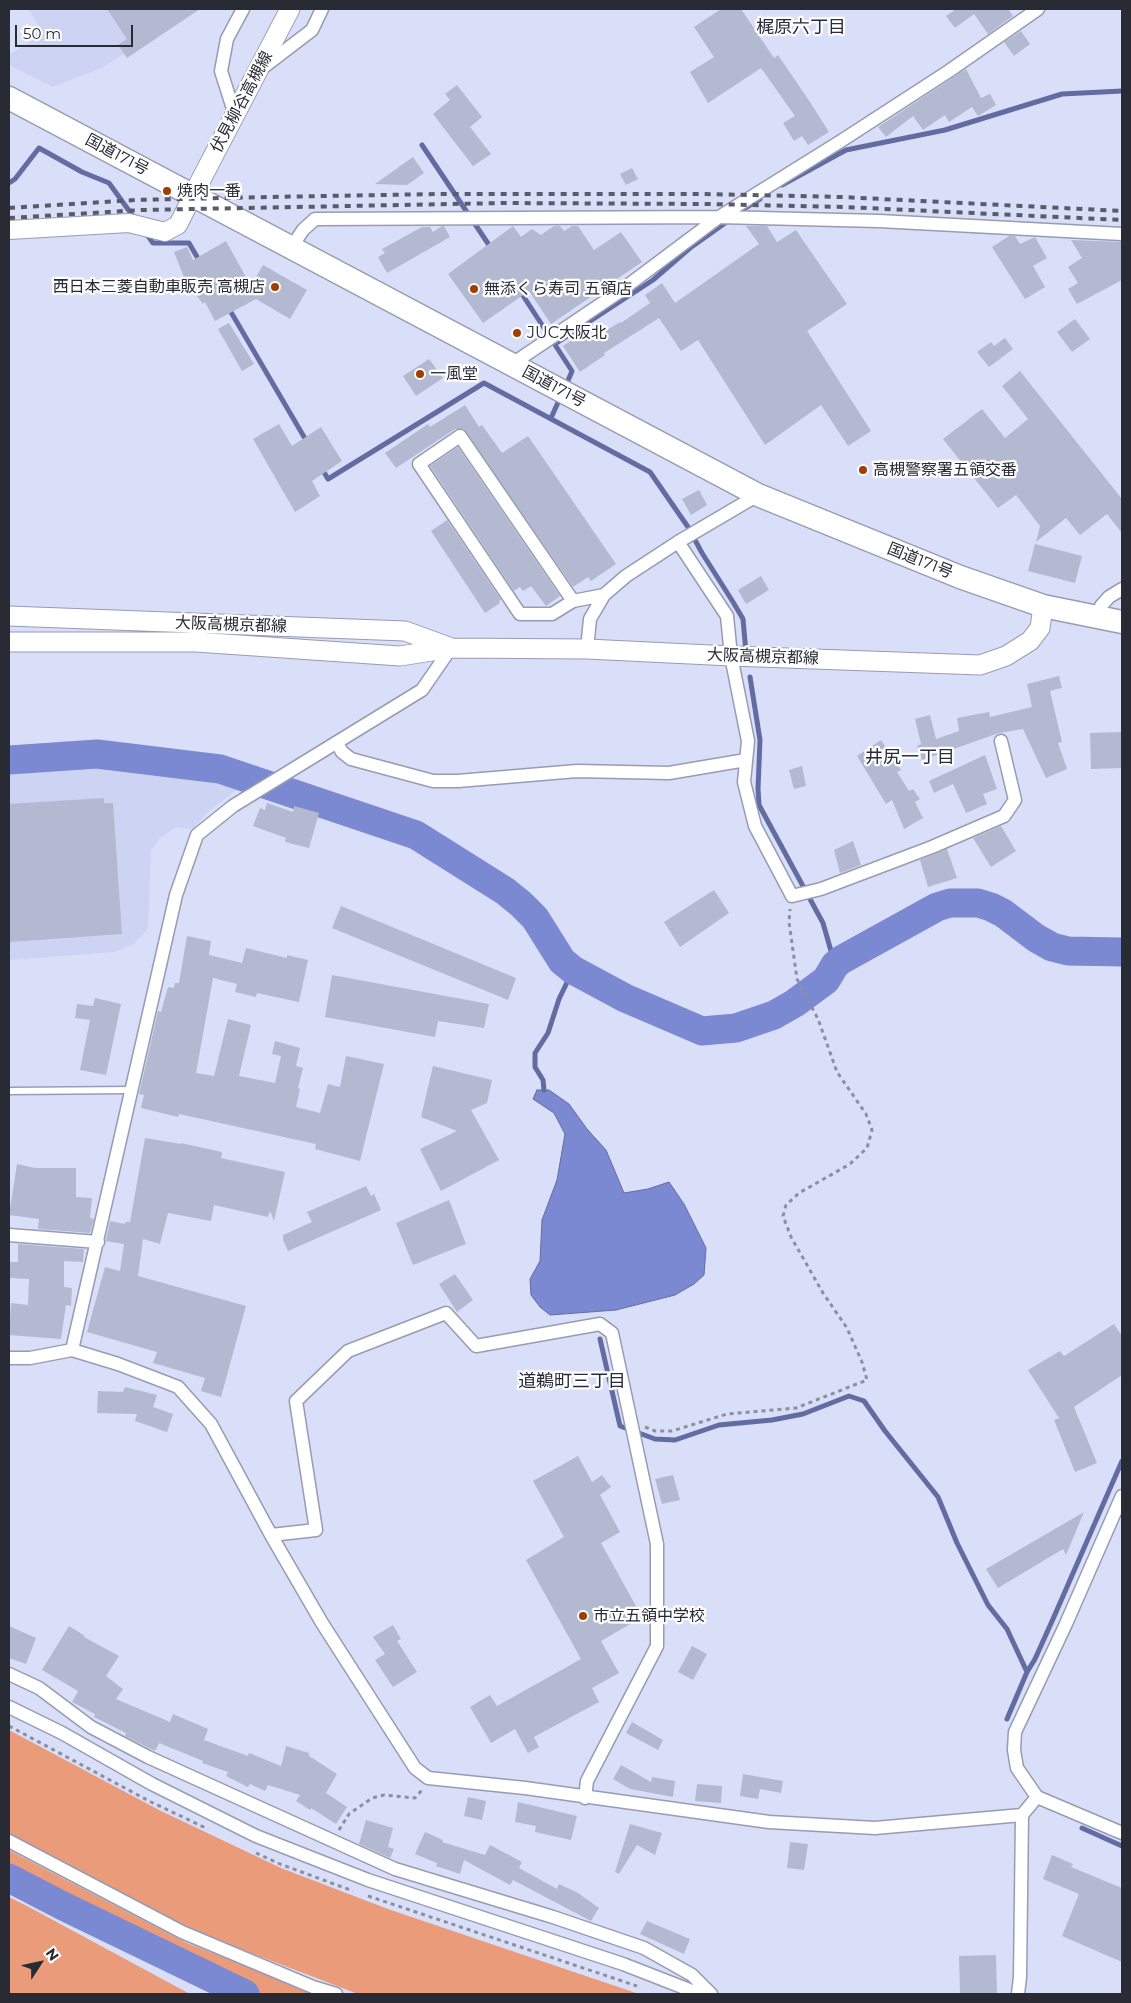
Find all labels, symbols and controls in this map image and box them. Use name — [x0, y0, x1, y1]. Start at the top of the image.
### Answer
scale bar — [18, 15, 135, 47]
district label: 梶原六丁目 — [756, 17, 846, 39]
text: 50 m — [23, 24, 61, 43]
street label: 伏見柳谷高槻線 — [207, 48, 277, 156]
street label: 国道171号 — [82, 130, 152, 180]
place label: 焼肉一番 — [177, 181, 241, 201]
marker: 焼肉一番 — [161, 185, 173, 197]
place label: 西日本三菱自動車販売 高槻店 — [53, 277, 265, 297]
place label: 無添くら寿司 五領店 — [484, 279, 632, 299]
marker: 西日本三菱自動車販売 高槻店 — [269, 281, 281, 293]
marker: 無添くら寿司 五領店 — [468, 283, 480, 295]
place label: JUC大阪北 — [527, 323, 607, 343]
marker: JUC大阪北 — [511, 327, 523, 339]
street label: 国道171号 — [519, 362, 589, 412]
place label: 一風堂 — [430, 364, 478, 384]
marker: 一風堂 — [414, 368, 426, 380]
place label: 高槻警察署五領交番 — [873, 460, 1017, 480]
marker: 高槻警察署五領交番 — [857, 464, 869, 476]
street label: 国道171号 — [884, 539, 956, 583]
street label: 大阪高槻京都線 — [175, 613, 287, 637]
street label: 大阪高槻京都線 — [707, 645, 819, 669]
district label: 井尻一丁目 — [865, 747, 955, 769]
district label: 道鵜町三丁目 — [518, 1371, 626, 1393]
place label: 市立五領中学校 — [593, 1606, 705, 1626]
marker: 市立五領中学校 — [577, 1610, 589, 1622]
north arrow — [15, 1938, 65, 1988]
text: N — [42, 1945, 63, 1964]

